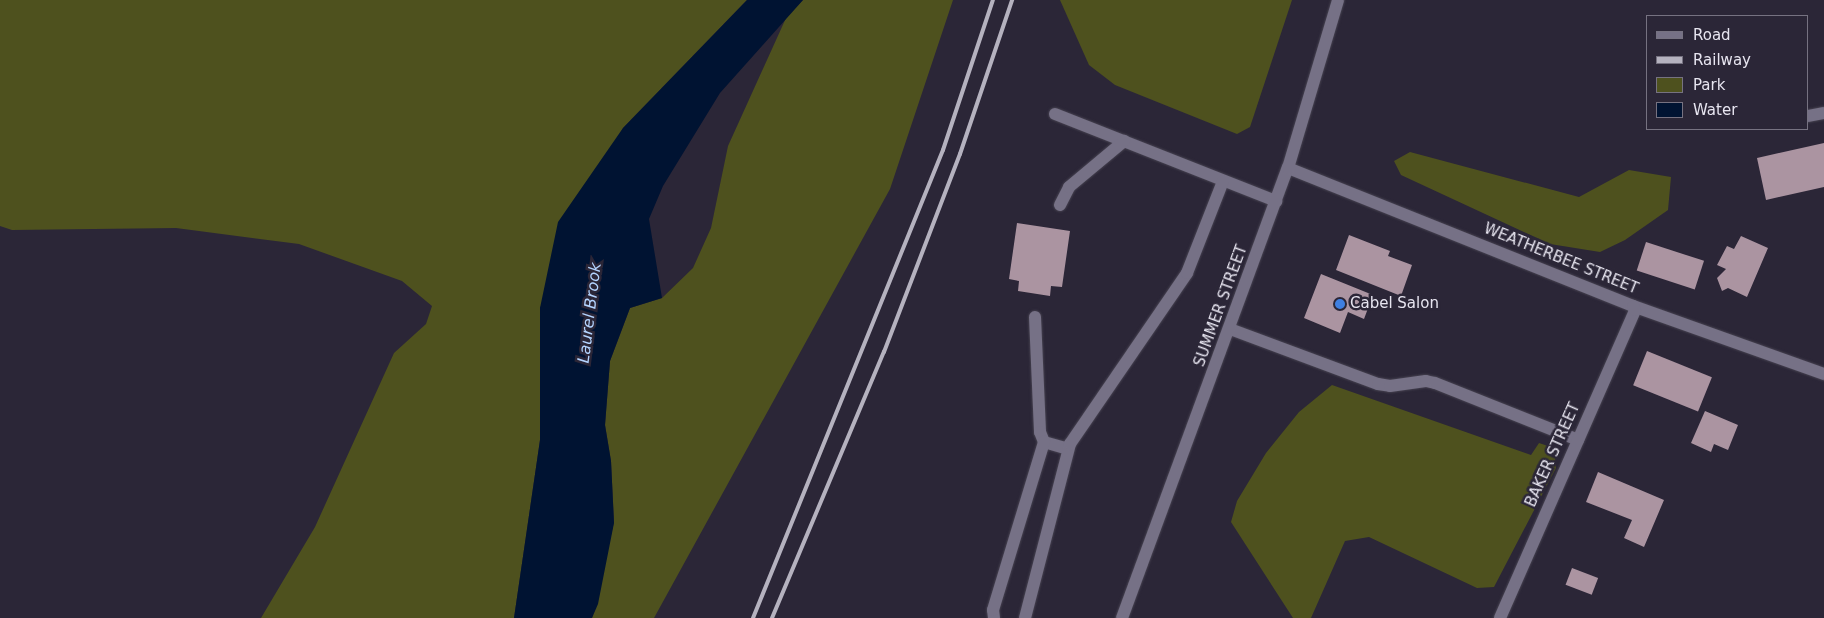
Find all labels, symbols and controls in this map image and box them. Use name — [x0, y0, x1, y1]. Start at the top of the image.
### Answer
legend — [1646, 15, 1809, 130]
text: Road — [1693, 26, 1731, 44]
text: Railway — [1693, 51, 1751, 69]
text: Park — [1693, 76, 1725, 94]
text: Water — [1693, 101, 1737, 119]
street label: WEATHERBEE STREET — [1481, 220, 1641, 298]
street label: SUMMER STREET — [1191, 243, 1251, 369]
water label: Laurel Brook — [574, 262, 606, 364]
place label: Cabel Salon — [1350, 295, 1439, 313]
marker: Cabel Salon — [1334, 298, 1346, 310]
street label: BAKER STREET — [1522, 400, 1584, 510]

